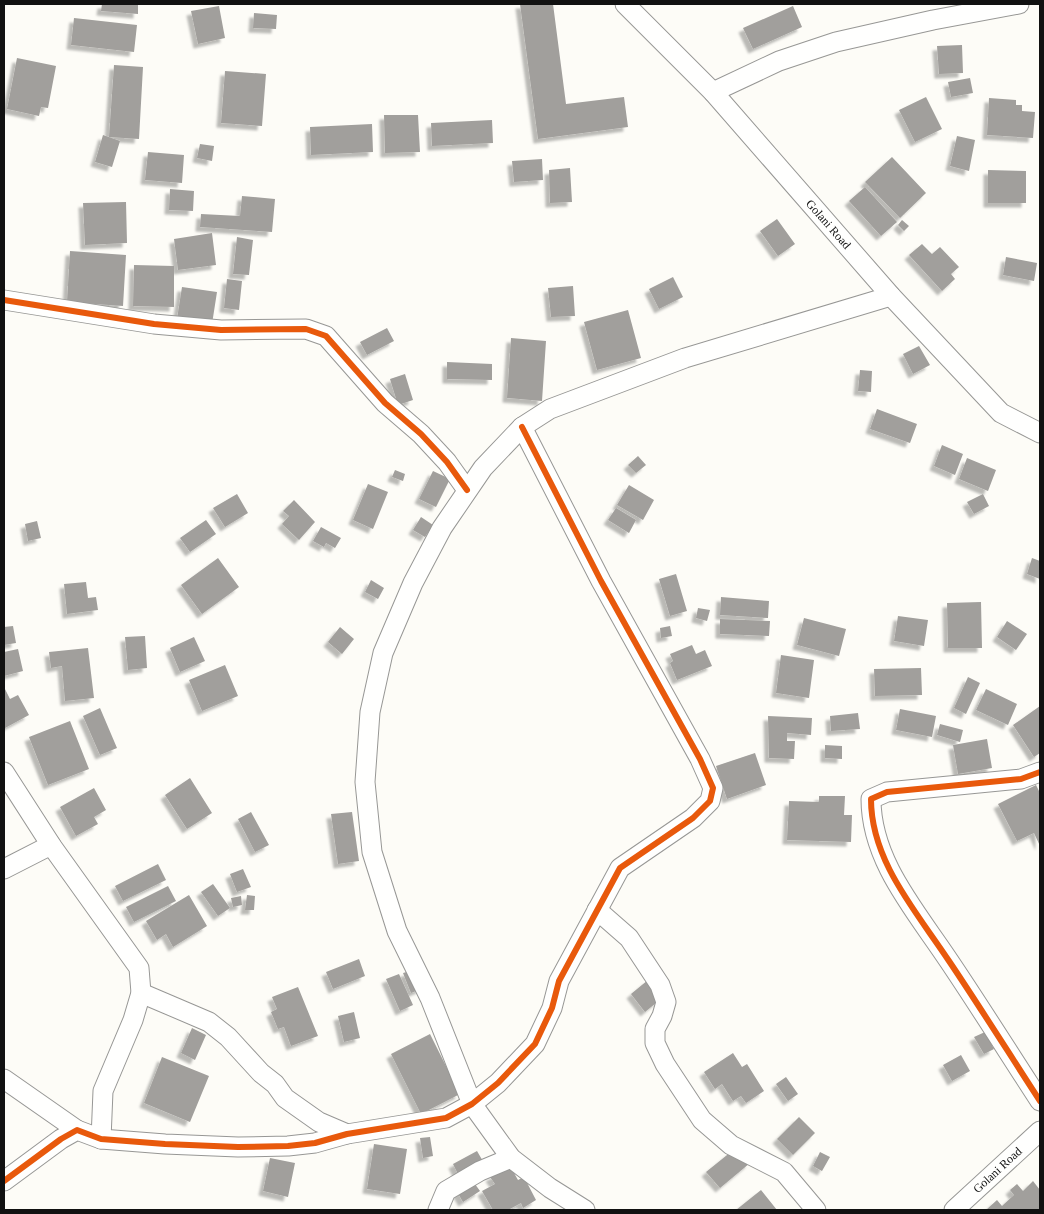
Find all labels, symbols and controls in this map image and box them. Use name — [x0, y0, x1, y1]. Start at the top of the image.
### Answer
street label: Golani Road — [803, 197, 854, 252]
street label: Golani Road — [970, 1144, 1025, 1196]

